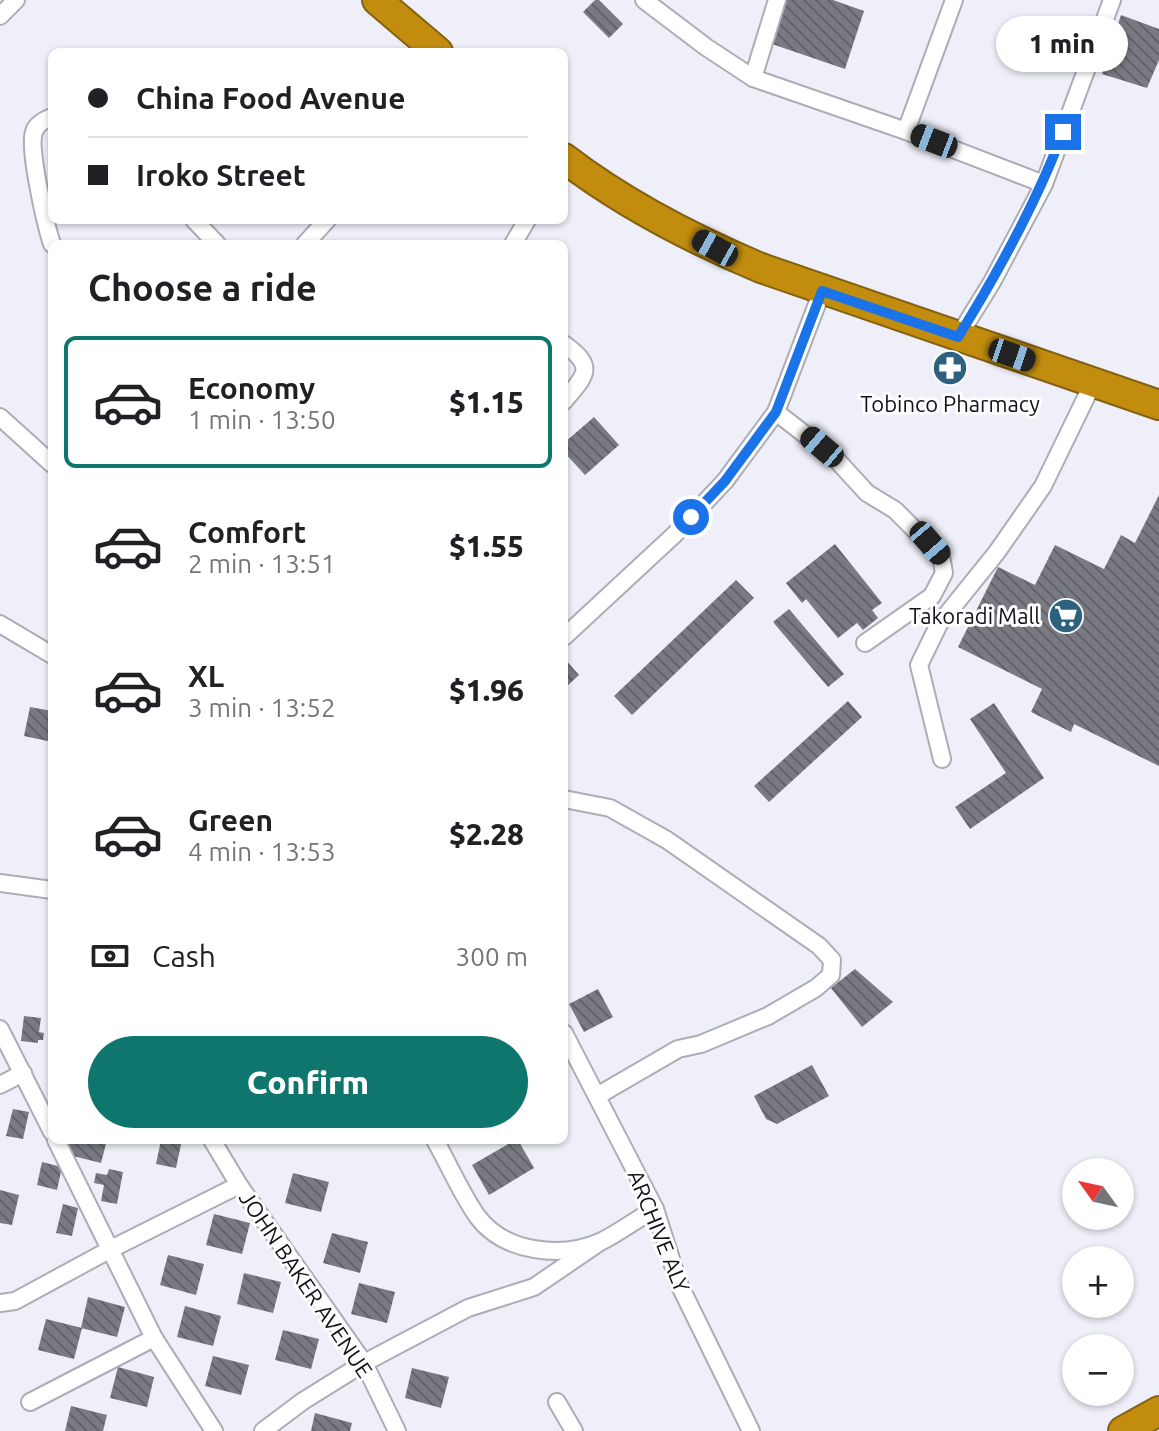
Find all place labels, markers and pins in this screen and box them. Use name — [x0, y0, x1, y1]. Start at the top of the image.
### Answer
pharmacy icon: Tobinco Pharmacy — [931, 349, 969, 387]
place label: Tobinco Pharmacy — [860, 391, 1040, 416]
supermarket icon: Takoradi Mall — [1047, 597, 1085, 635]
place label: Takoradi Mall — [909, 603, 1040, 628]

